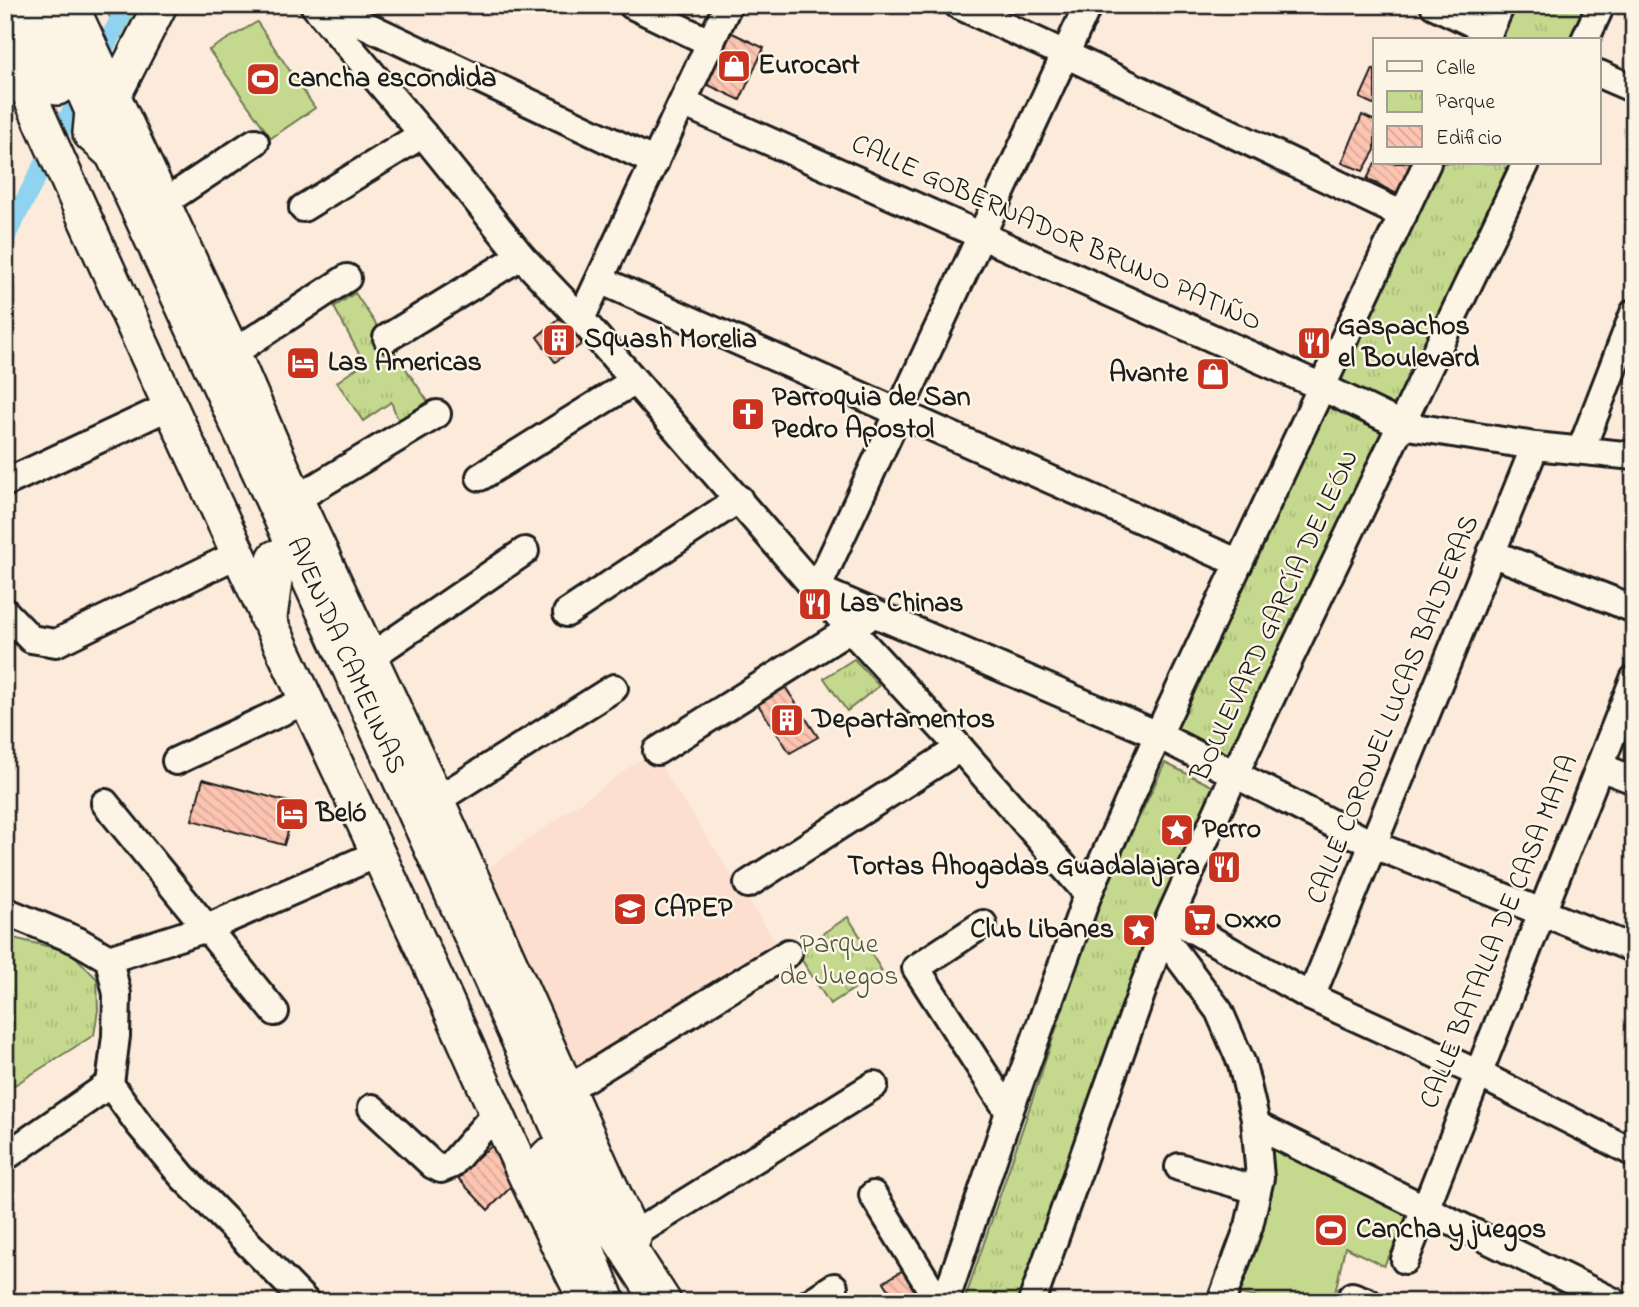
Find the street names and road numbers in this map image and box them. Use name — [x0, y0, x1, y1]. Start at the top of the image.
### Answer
street label: CALLE GOBERNADOR BRUNO PATIÑO — [844, 125, 1268, 343]
street label: BOULEVARD GARCÍA DE LEÓN — [1181, 443, 1371, 789]
street label: CALLE CORONEL LUCAS BALDERAS — [1297, 509, 1491, 911]
street label: AVENIDA CAMELINAS — [274, 531, 416, 781]
street label: CALLE BATALLA DE CASA MATA — [1410, 749, 1590, 1115]

